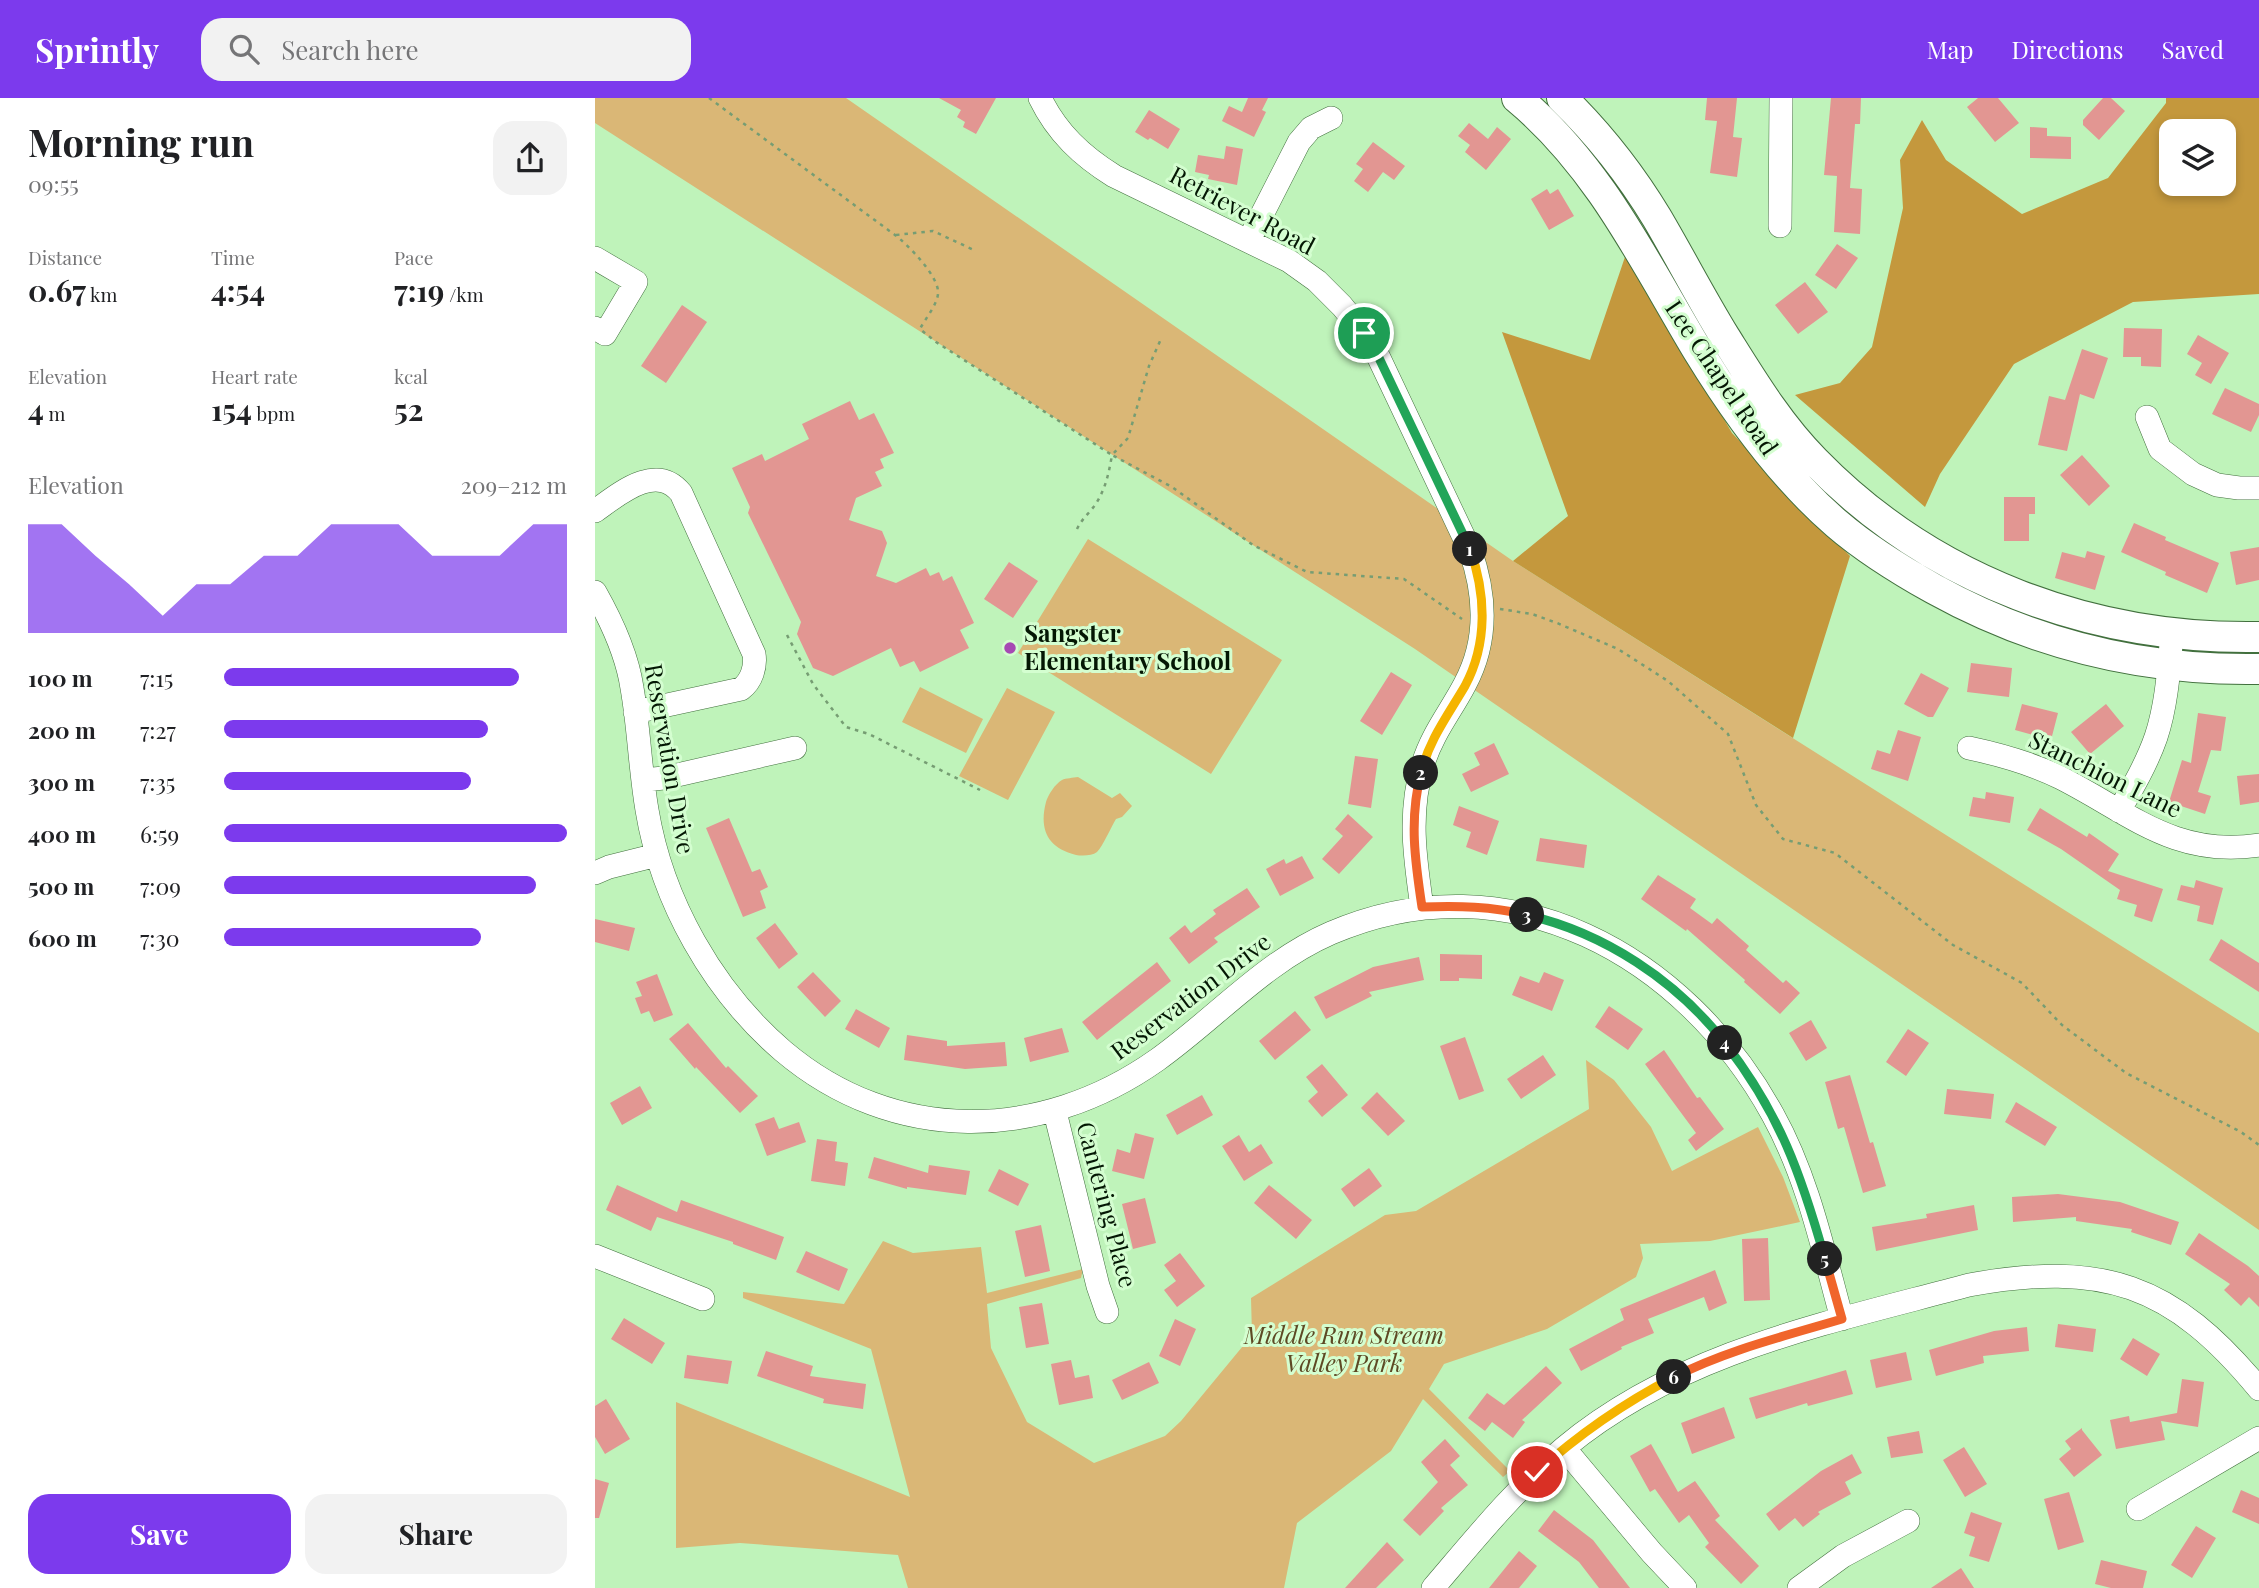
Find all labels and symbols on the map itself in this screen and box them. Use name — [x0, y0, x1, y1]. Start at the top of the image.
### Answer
street label: Retriever Road — [1165, 157, 1321, 261]
street label: Lee Chapel Road — [1659, 293, 1786, 461]
pin — [1334, 303, 1394, 363]
pin: 1 — [1453, 532, 1487, 566]
place label: Sangster Elementary School — [1024, 616, 1232, 676]
marker: Sangster Elementary School — [1002, 640, 1018, 656]
street label: Reservation Drive — [638, 661, 703, 856]
street label: Stanchion Lane — [2024, 722, 2188, 824]
pin: 2 — [1403, 756, 1439, 790]
pin: 3 — [1509, 898, 1545, 932]
street label: Reservation Drive — [1103, 925, 1276, 1066]
pin: 4 — [1707, 1026, 1743, 1060]
street label: Cantering Place — [1070, 1118, 1145, 1291]
pin: 5 — [1807, 1242, 1843, 1276]
park label: Middle Run Stream Valley Park — [1243, 1318, 1444, 1378]
pin: 6 — [1657, 1360, 1691, 1394]
pin — [1507, 1442, 1567, 1502]

